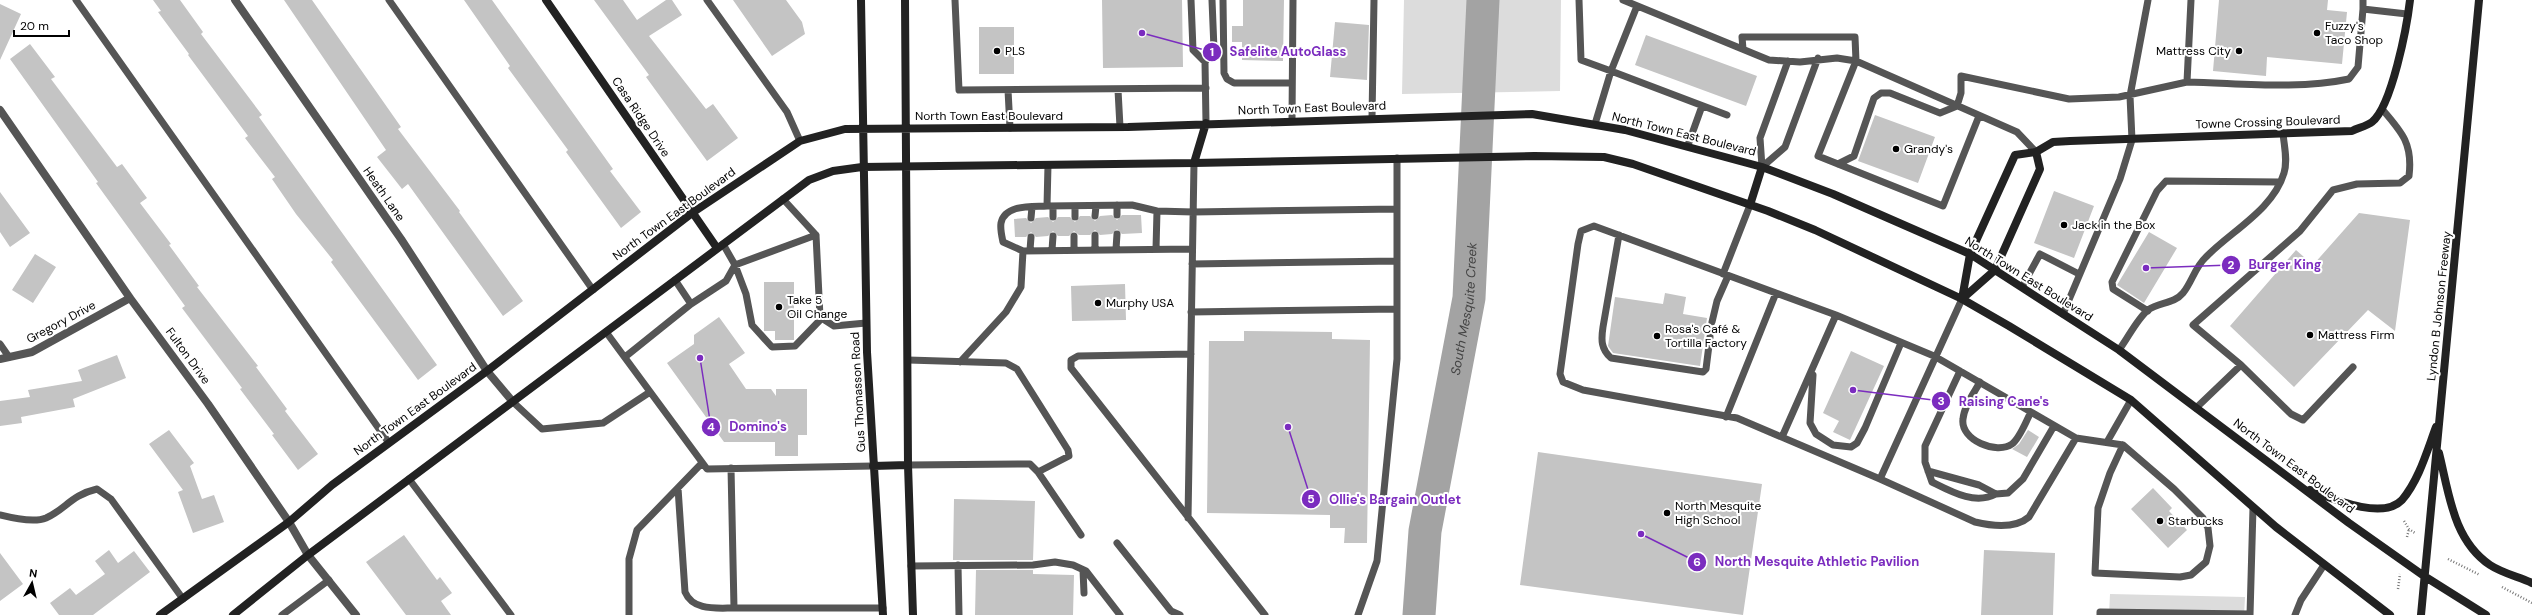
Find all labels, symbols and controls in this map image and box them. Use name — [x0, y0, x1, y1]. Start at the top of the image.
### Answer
scale bar — [14, 12, 69, 38]
text: 20 m — [20, 18, 49, 34]
place label: Fuzzy's Taco Shop — [2325, 18, 2383, 48]
marker: Fuzzy's Taco Shop — [2312, 28, 2322, 38]
callout: Safelite AutoGlass — [1202, 39, 1355, 64]
place label: PLS — [1005, 43, 1025, 59]
text: Safelite AutoGlass — [1230, 43, 1346, 60]
place label: Mattress City — [2156, 43, 2231, 59]
text: 1 — [1210, 44, 1214, 60]
marker: PLS — [992, 46, 1002, 56]
marker: Mattress City — [2234, 46, 2244, 56]
street label: Casa Ridge Drive — [608, 74, 674, 160]
street label: North Town East Boulevard — [1238, 97, 1386, 119]
street label: North Town East Boulevard — [915, 108, 1063, 124]
street label: North Town East Boulevard — [1610, 108, 1758, 160]
street label: Towne Crossing Boulevard — [2195, 111, 2341, 133]
place label: Grandy's — [1904, 141, 1953, 157]
marker: Grandy's — [1891, 144, 1901, 154]
street label: Heath Lane — [359, 164, 409, 224]
street label: North Town East Boulevard — [609, 164, 739, 264]
place label: Jack in the Box — [2072, 217, 2155, 233]
marker: Jack in the Box — [2059, 220, 2069, 230]
street label: Lyndon B Johnson Freeway — [2423, 230, 2455, 382]
street label: North Town East Boulevard — [1962, 233, 2096, 325]
water label: South Mesquite Creek — [1446, 242, 1480, 376]
callout: Burger King — [2221, 252, 2330, 277]
text: Burger King — [2249, 256, 2322, 273]
text: 2 — [2228, 257, 2235, 273]
place label: Take 5 Oil Change — [787, 292, 847, 322]
place label: Murphy USA — [1106, 295, 1174, 311]
street label: Gregory Drive — [24, 297, 99, 347]
marker: Murphy USA — [1093, 298, 1103, 308]
marker: Take 5 Oil Change — [774, 302, 784, 312]
place label: Rosa's Café & Tortilla Factory — [1665, 321, 1747, 351]
street label: Fulton Drive — [162, 325, 214, 388]
place label: Mattress Firm — [2318, 327, 2395, 343]
marker: Mattress Firm — [2305, 330, 2315, 340]
street label: Gus Thomasson Road — [847, 331, 869, 453]
marker: Rosa's Café & Tortilla Factory — [1652, 331, 1662, 341]
street label: North Town East Boulevard — [350, 359, 480, 459]
callout: Raising Cane's — [1931, 388, 2057, 413]
text: 3 — [1937, 393, 1945, 409]
text: Raising Cane's — [1959, 393, 2049, 410]
callout: Domino's — [701, 414, 795, 439]
street label: North Town East Boulevard — [2230, 415, 2358, 517]
text: Domino's — [729, 418, 787, 435]
text: 4 — [707, 419, 715, 435]
callout: Ollie's Bargain Outlet — [1301, 487, 1469, 512]
text: 5 — [1307, 491, 1315, 507]
text: Ollie's Bargain Outlet — [1329, 491, 1461, 508]
place label: North Mesquite High School — [1675, 498, 1761, 528]
marker: North Mesquite High School — [1662, 508, 1672, 518]
place label: Starbucks — [2168, 513, 2224, 529]
marker: Starbucks — [2155, 516, 2165, 526]
callout: North Mesquite Athletic Pavilion — [1687, 549, 1927, 574]
text: North Mesquite Athletic Pavilion — [1715, 553, 1919, 570]
text: 6 — [1693, 554, 1701, 570]
north arrow — [12, 563, 52, 603]
text: N — [28, 566, 38, 581]

